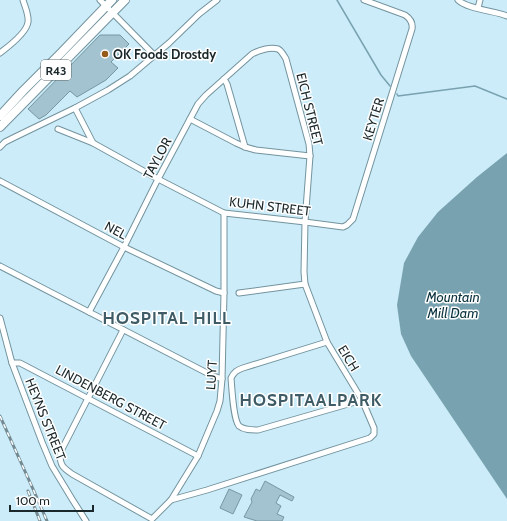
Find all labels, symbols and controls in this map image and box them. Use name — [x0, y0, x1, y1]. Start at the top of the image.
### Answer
place label: OK Foods Drostdy — [113, 46, 216, 62]
marker: OK Foods Drostdy — [100, 49, 110, 59]
road number: R43 — [41, 60, 71, 80]
street label: EICH STREET — [293, 71, 327, 147]
street label: KEYTER — [359, 96, 387, 142]
street label: TAYLOR — [139, 134, 175, 182]
street label: KUHN STREET — [228, 193, 312, 219]
street label: NEL — [102, 218, 130, 243]
water label: Mountain Mill Dam — [425, 288, 480, 322]
district label: HOSPITAL HILL — [103, 308, 231, 328]
street label: EICH — [335, 342, 363, 374]
street label: LUYT — [202, 359, 220, 391]
street label: LINDENBERG STREET — [53, 361, 169, 433]
street label: HEYNS STREET — [22, 376, 70, 462]
district label: HOSPITAALPARK — [240, 390, 382, 410]
scale bar — [10, 487, 93, 513]
text: 100 m — [16, 493, 50, 508]

